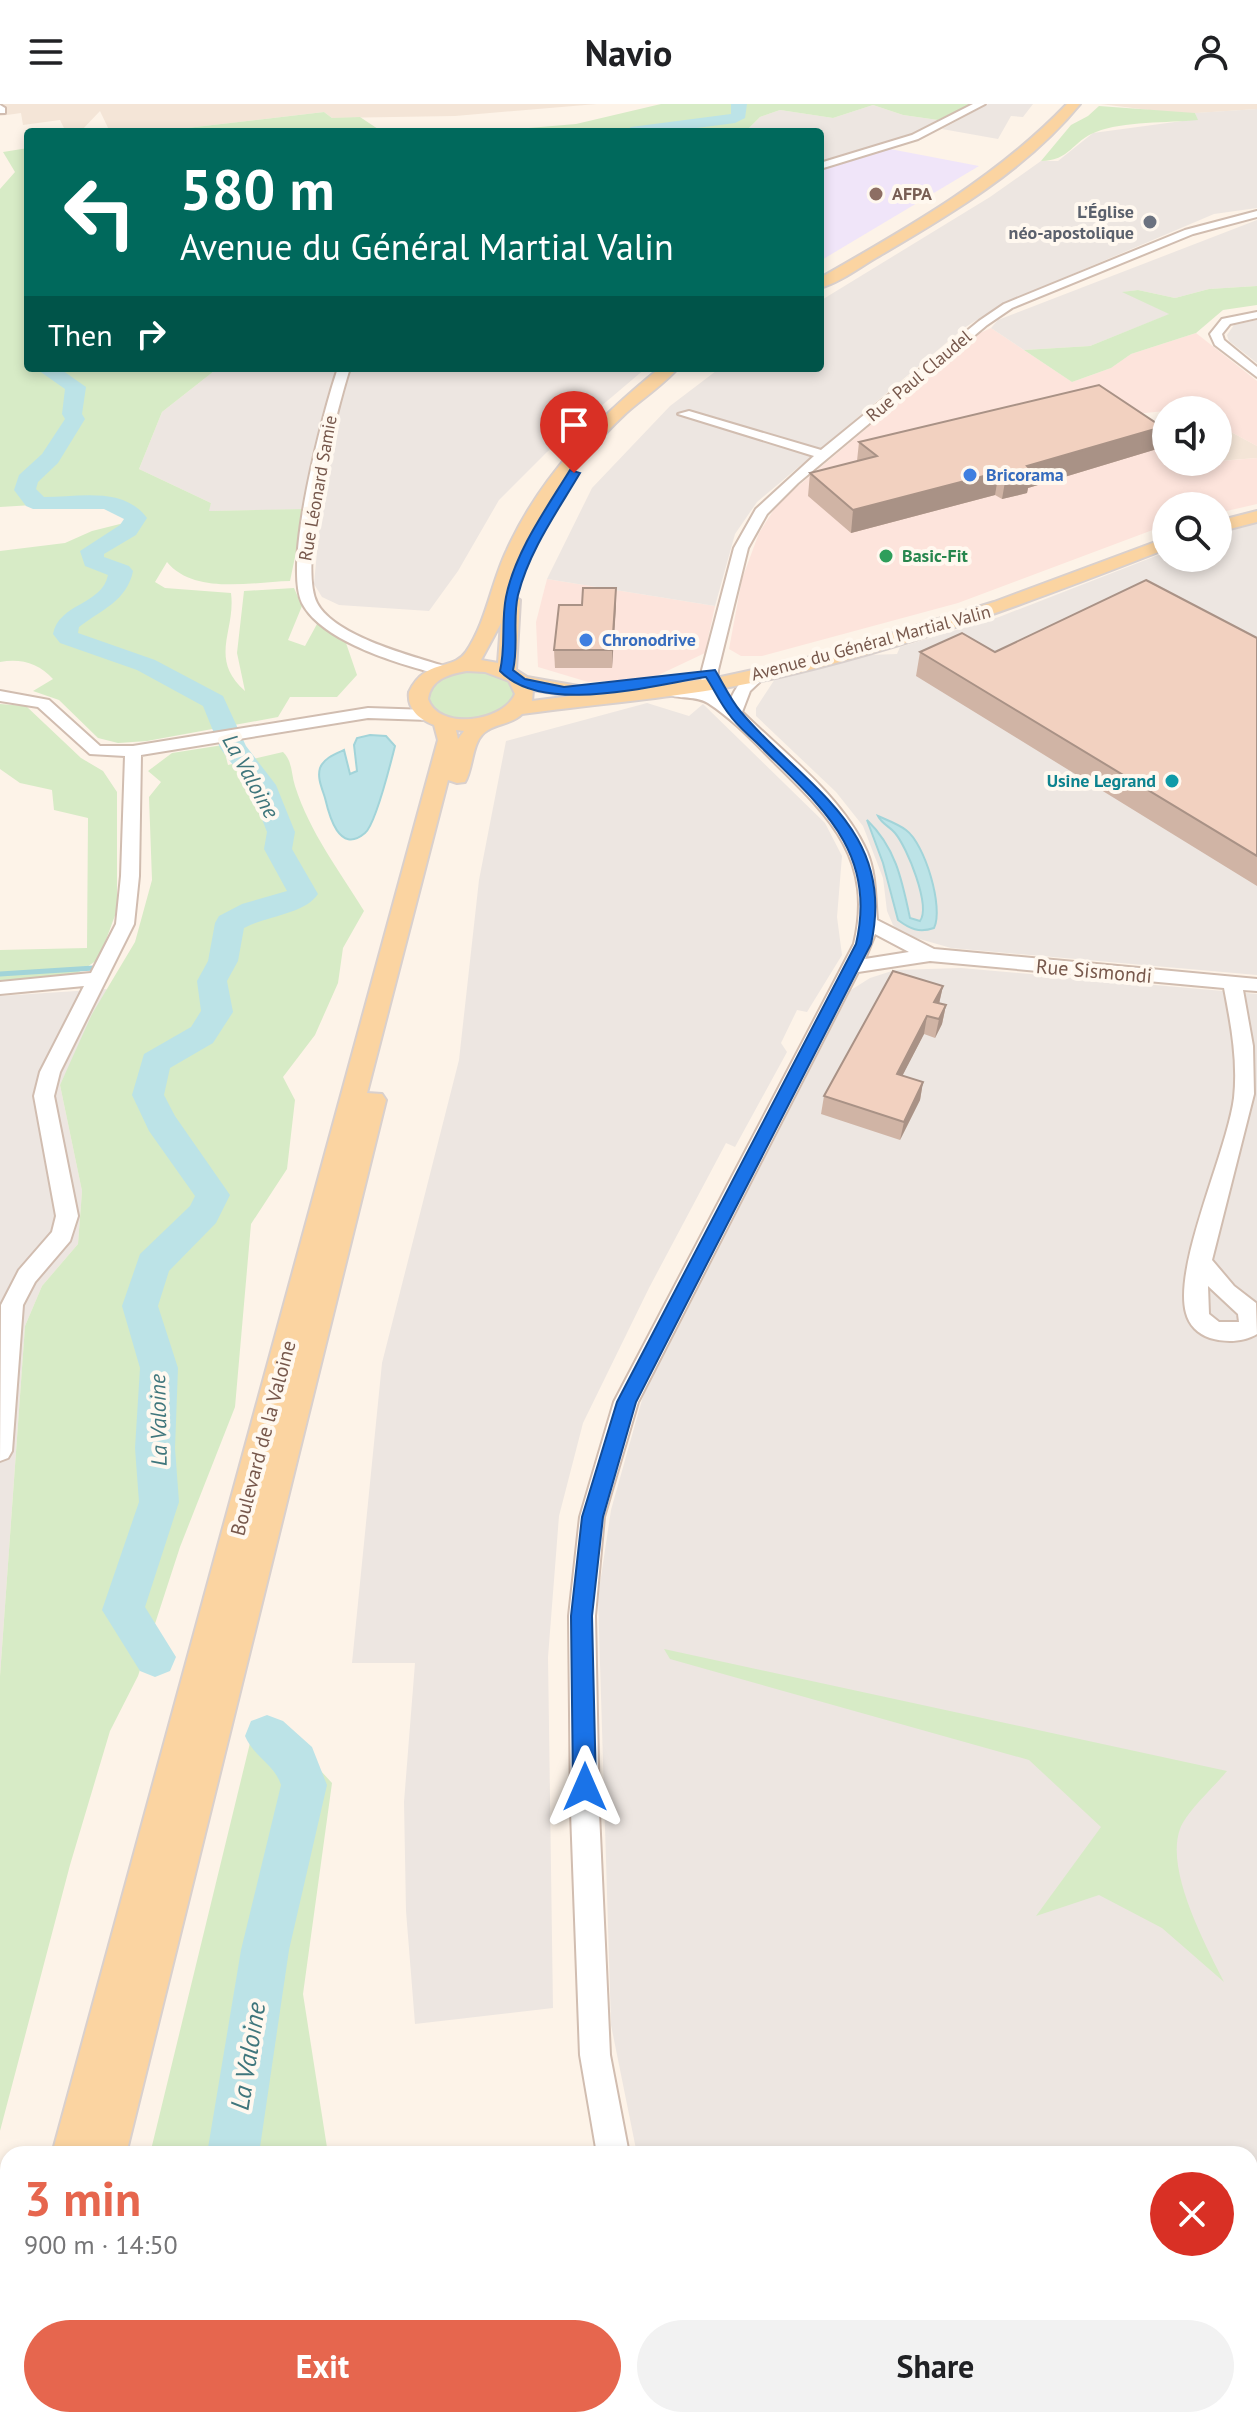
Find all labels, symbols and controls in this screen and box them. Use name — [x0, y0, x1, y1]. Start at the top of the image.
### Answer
text: Navio — [585, 29, 672, 76]
icon: menu — [24, 30, 68, 74]
icon: person — [1189, 30, 1233, 74]
text: 580 m — [180, 153, 335, 225]
icon: left — [48, 160, 152, 264]
place label: AFPA — [892, 182, 932, 205]
marker: AFPA — [867, 185, 885, 203]
place label: L’Église néo-apostolique — [1009, 200, 1134, 244]
marker: L’Église néo-apostolique — [1141, 213, 1159, 231]
text: Avenue du Général Martial Valin — [180, 223, 674, 270]
icon: right — [129, 312, 173, 356]
text: Then — [48, 315, 113, 354]
street label: Rue Paul Claudel — [861, 324, 977, 426]
pin — [540, 391, 608, 473]
map controls — [1152, 396, 1232, 572]
button: sound — [1152, 396, 1232, 476]
icon: arrive — [552, 403, 596, 447]
street label: Rue Léonard Samie — [293, 413, 342, 563]
place label: Bricorama — [986, 463, 1064, 486]
marker: Bricorama — [961, 466, 979, 484]
button: search — [1152, 492, 1232, 572]
place label: Basic-Fit — [902, 544, 969, 567]
marker: Basic-Fit — [877, 547, 895, 565]
street label: Avenue du Général Martial Valin — [749, 599, 993, 686]
place label: Chronodrive — [602, 628, 696, 651]
marker: Chronodrive — [577, 631, 595, 649]
water label: La Valoine — [216, 729, 286, 824]
place label: Usine Legrand — [1047, 769, 1156, 792]
marker: Usine Legrand — [1163, 772, 1181, 790]
street label: Rue Sismondi — [1035, 953, 1153, 989]
street label: Boulevard de la Valoine — [224, 1337, 302, 1539]
water label: La Valoine — [143, 1373, 173, 1466]
position arrow — [543, 1745, 627, 1829]
water label: La Valoine — [223, 2000, 272, 2112]
text: 3 min — [24, 2167, 141, 2229]
button: close — [1150, 2172, 1234, 2256]
text: 900 m · 14:50 — [24, 2228, 178, 2261]
button: Exit — [24, 2320, 621, 2412]
button: Share — [637, 2320, 1234, 2412]

